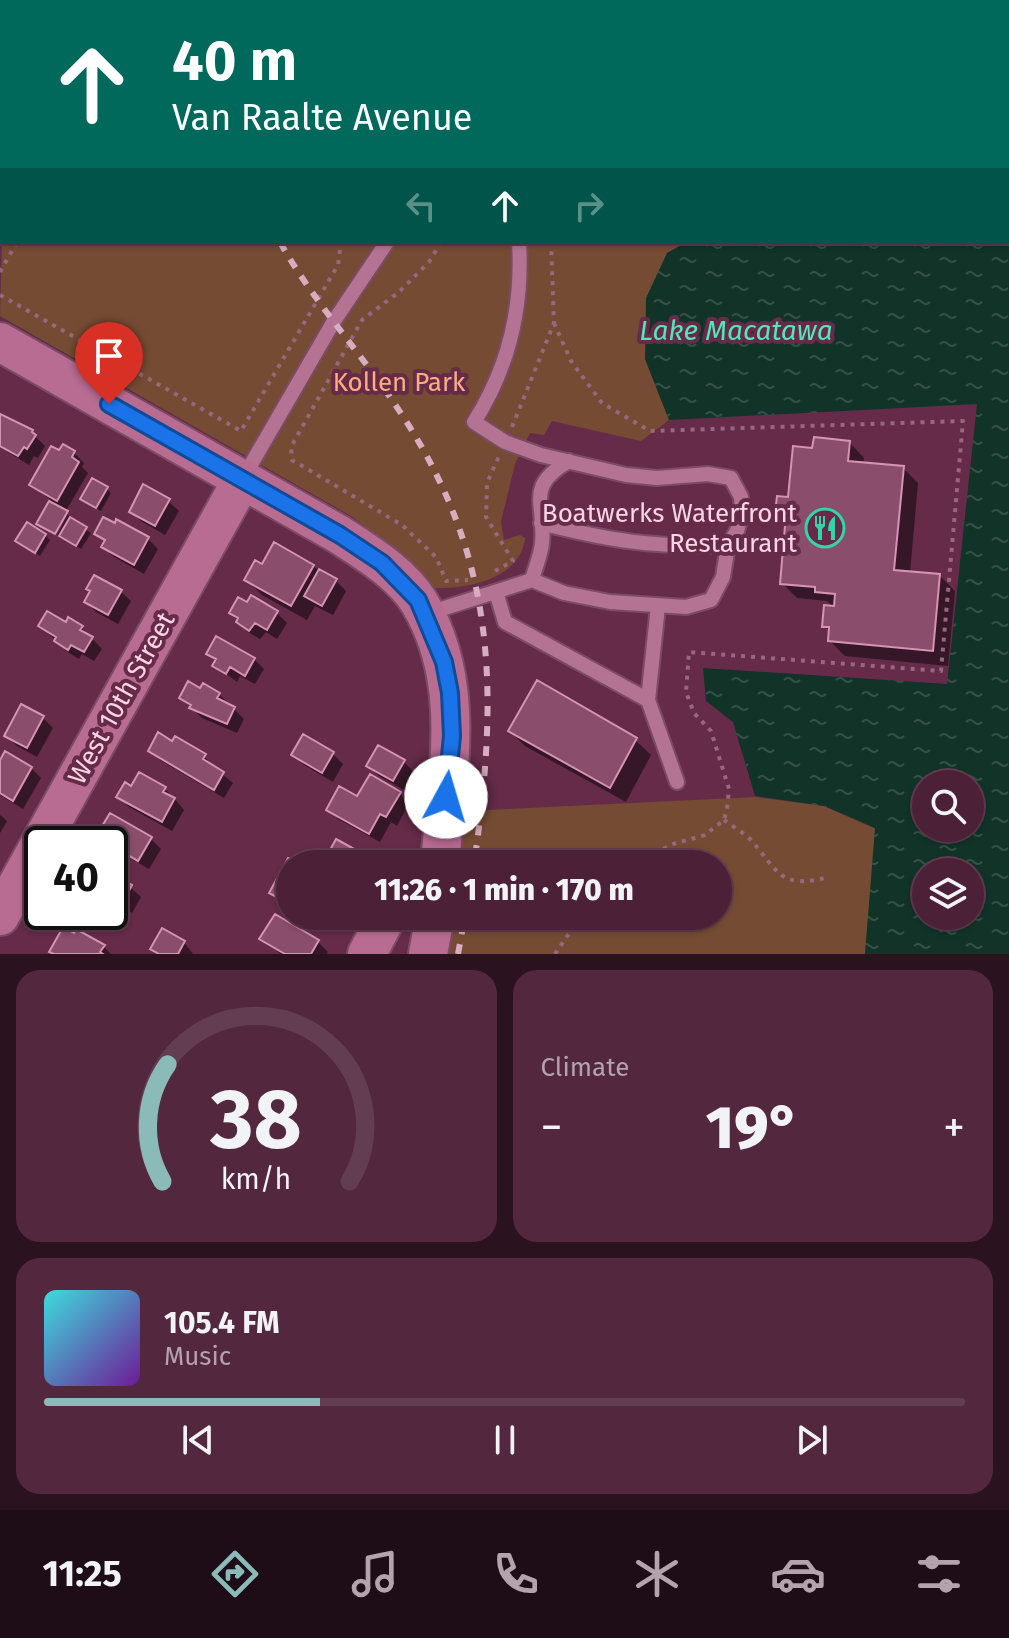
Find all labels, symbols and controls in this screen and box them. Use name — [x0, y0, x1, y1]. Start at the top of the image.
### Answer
text: 40 m — [172, 28, 297, 95]
icon: ahead — [40, 32, 144, 136]
text: Van Raalte Avenue — [172, 96, 473, 140]
icon: left — [399, 184, 443, 228]
icon: ahead — [483, 184, 527, 228]
icon: right — [567, 184, 611, 228]
water label: Lake Macatawa — [639, 314, 833, 347]
pin — [75, 322, 143, 404]
icon: arrive — [87, 334, 131, 378]
park label: Kollen Park — [333, 367, 466, 398]
place label: Boatwerks Waterfront Restaurant — [542, 498, 798, 559]
restaurant icon: Boatwerks Waterfront Restaurant — [804, 507, 846, 549]
street label: West 10th Street — [61, 606, 182, 790]
position arrow — [404, 755, 488, 839]
map controls — [912, 770, 984, 930]
button: search — [912, 770, 984, 842]
speed limit sign: 40 — [24, 826, 128, 930]
button: layers — [912, 858, 984, 930]
text: 11:26 · 1 min · 170 m — [374, 872, 634, 908]
text: Climate — [541, 1052, 629, 1083]
text: 38 — [209, 1070, 302, 1170]
text: 19° — [706, 1092, 800, 1164]
text: − — [541, 1101, 563, 1154]
text: + — [943, 1101, 965, 1154]
text: km/h — [221, 1162, 292, 1197]
text: 105.4 FM — [164, 1305, 280, 1341]
text: Music — [164, 1341, 231, 1372]
icon: previous — [176, 1418, 220, 1462]
icon: pause — [483, 1418, 527, 1462]
icon: next — [790, 1418, 834, 1462]
icon: directions — [207, 1546, 263, 1602]
icon: music — [347, 1546, 403, 1602]
icon: phone — [488, 1546, 544, 1602]
icon: climate — [629, 1546, 685, 1602]
icon: car — [770, 1546, 826, 1602]
icon: filters — [911, 1546, 967, 1602]
text: 11:25 — [42, 1552, 122, 1596]

